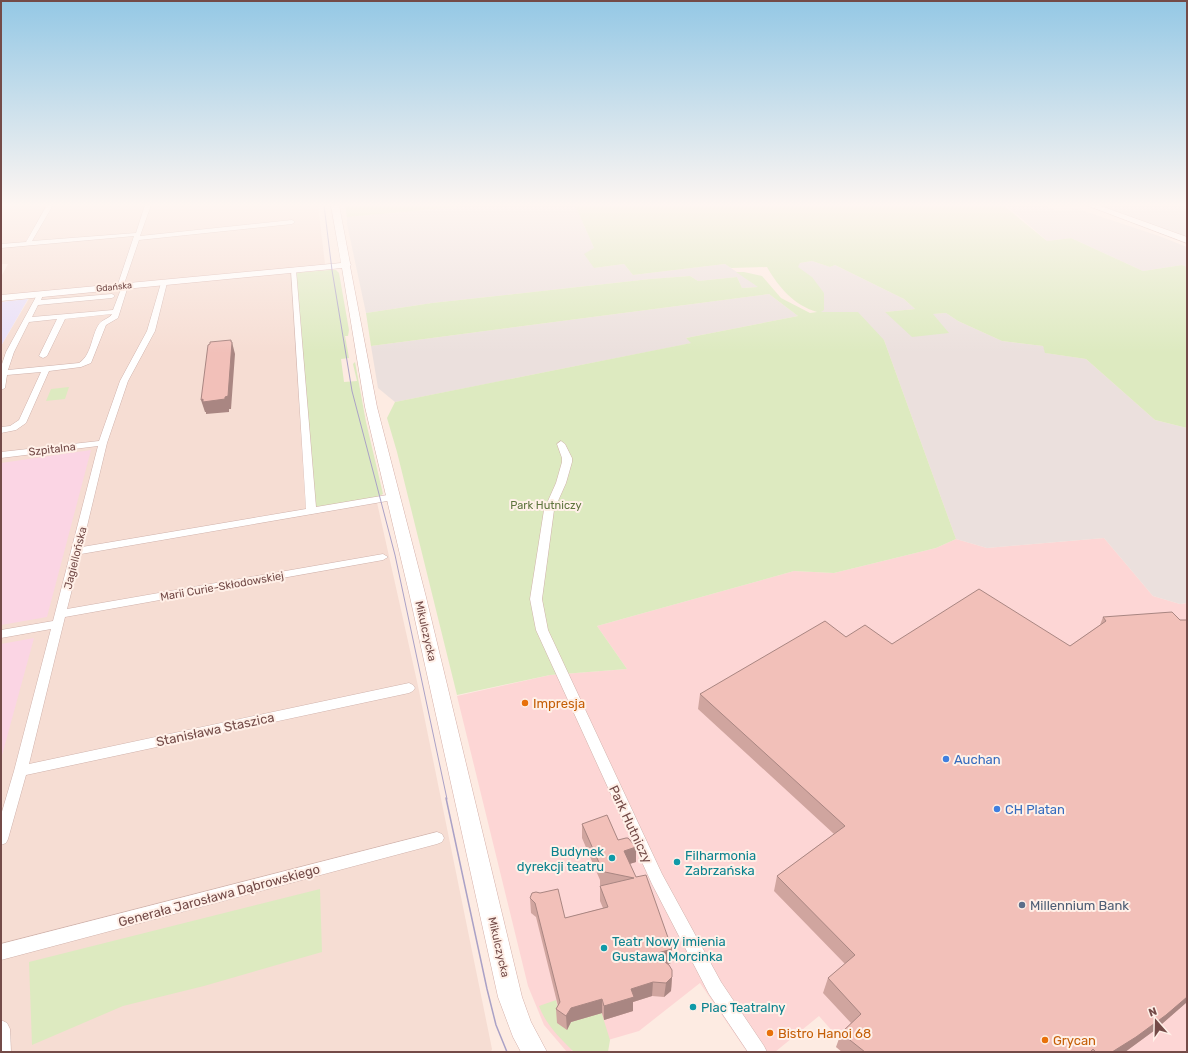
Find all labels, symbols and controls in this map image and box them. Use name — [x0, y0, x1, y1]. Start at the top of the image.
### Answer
street label: Gdańska — [96, 280, 132, 294]
street label: Szpitalna — [28, 440, 76, 459]
park label: Park Hutniczy — [510, 499, 582, 512]
street label: Jagiellońska — [61, 526, 90, 591]
street label: Marii Curie-Skłodowskiej — [159, 569, 285, 604]
street label: Mikulczycka — [412, 600, 439, 663]
place label: Impresja — [533, 696, 585, 711]
marker: Impresja — [520, 698, 530, 708]
street label: Stanisława Staszica — [155, 710, 276, 749]
place label: Auchan — [954, 752, 1001, 767]
marker: Auchan — [941, 754, 951, 764]
street label: Park Hutniczy — [606, 783, 655, 866]
place label: CH Platan — [1005, 802, 1065, 817]
marker: CH Platan — [992, 804, 1002, 814]
place label: Budynek dyrekcji teatru — [517, 844, 604, 874]
place label: Filharmonia Zabrzańska — [685, 848, 756, 878]
marker: Budynek dyrekcji teatru — [607, 853, 617, 863]
marker: Filharmonia Zabrzańska — [672, 857, 682, 867]
street label: Generała Jarosława Dąbrowskiego — [117, 861, 322, 931]
place label: Millennium Bank — [1030, 898, 1129, 913]
marker: Millennium Bank — [1017, 900, 1027, 910]
street label: Mikulczycka — [485, 916, 512, 979]
place label: Teatr Nowy imienia Gustawa Morcinka — [612, 934, 726, 964]
marker: Teatr Nowy imienia Gustawa Morcinka — [599, 943, 609, 953]
place label: Plac Teatralny — [701, 1000, 786, 1015]
north arrow — [1136, 1001, 1176, 1041]
marker: Plac Teatralny — [688, 1002, 698, 1012]
text: N — [1147, 1005, 1159, 1020]
place label: Bistro Hanoi 68 — [778, 1026, 871, 1041]
marker: Bistro Hanoi 68 — [765, 1028, 775, 1038]
place label: Grycan — [1053, 1033, 1096, 1048]
marker: Grycan — [1040, 1035, 1050, 1045]

